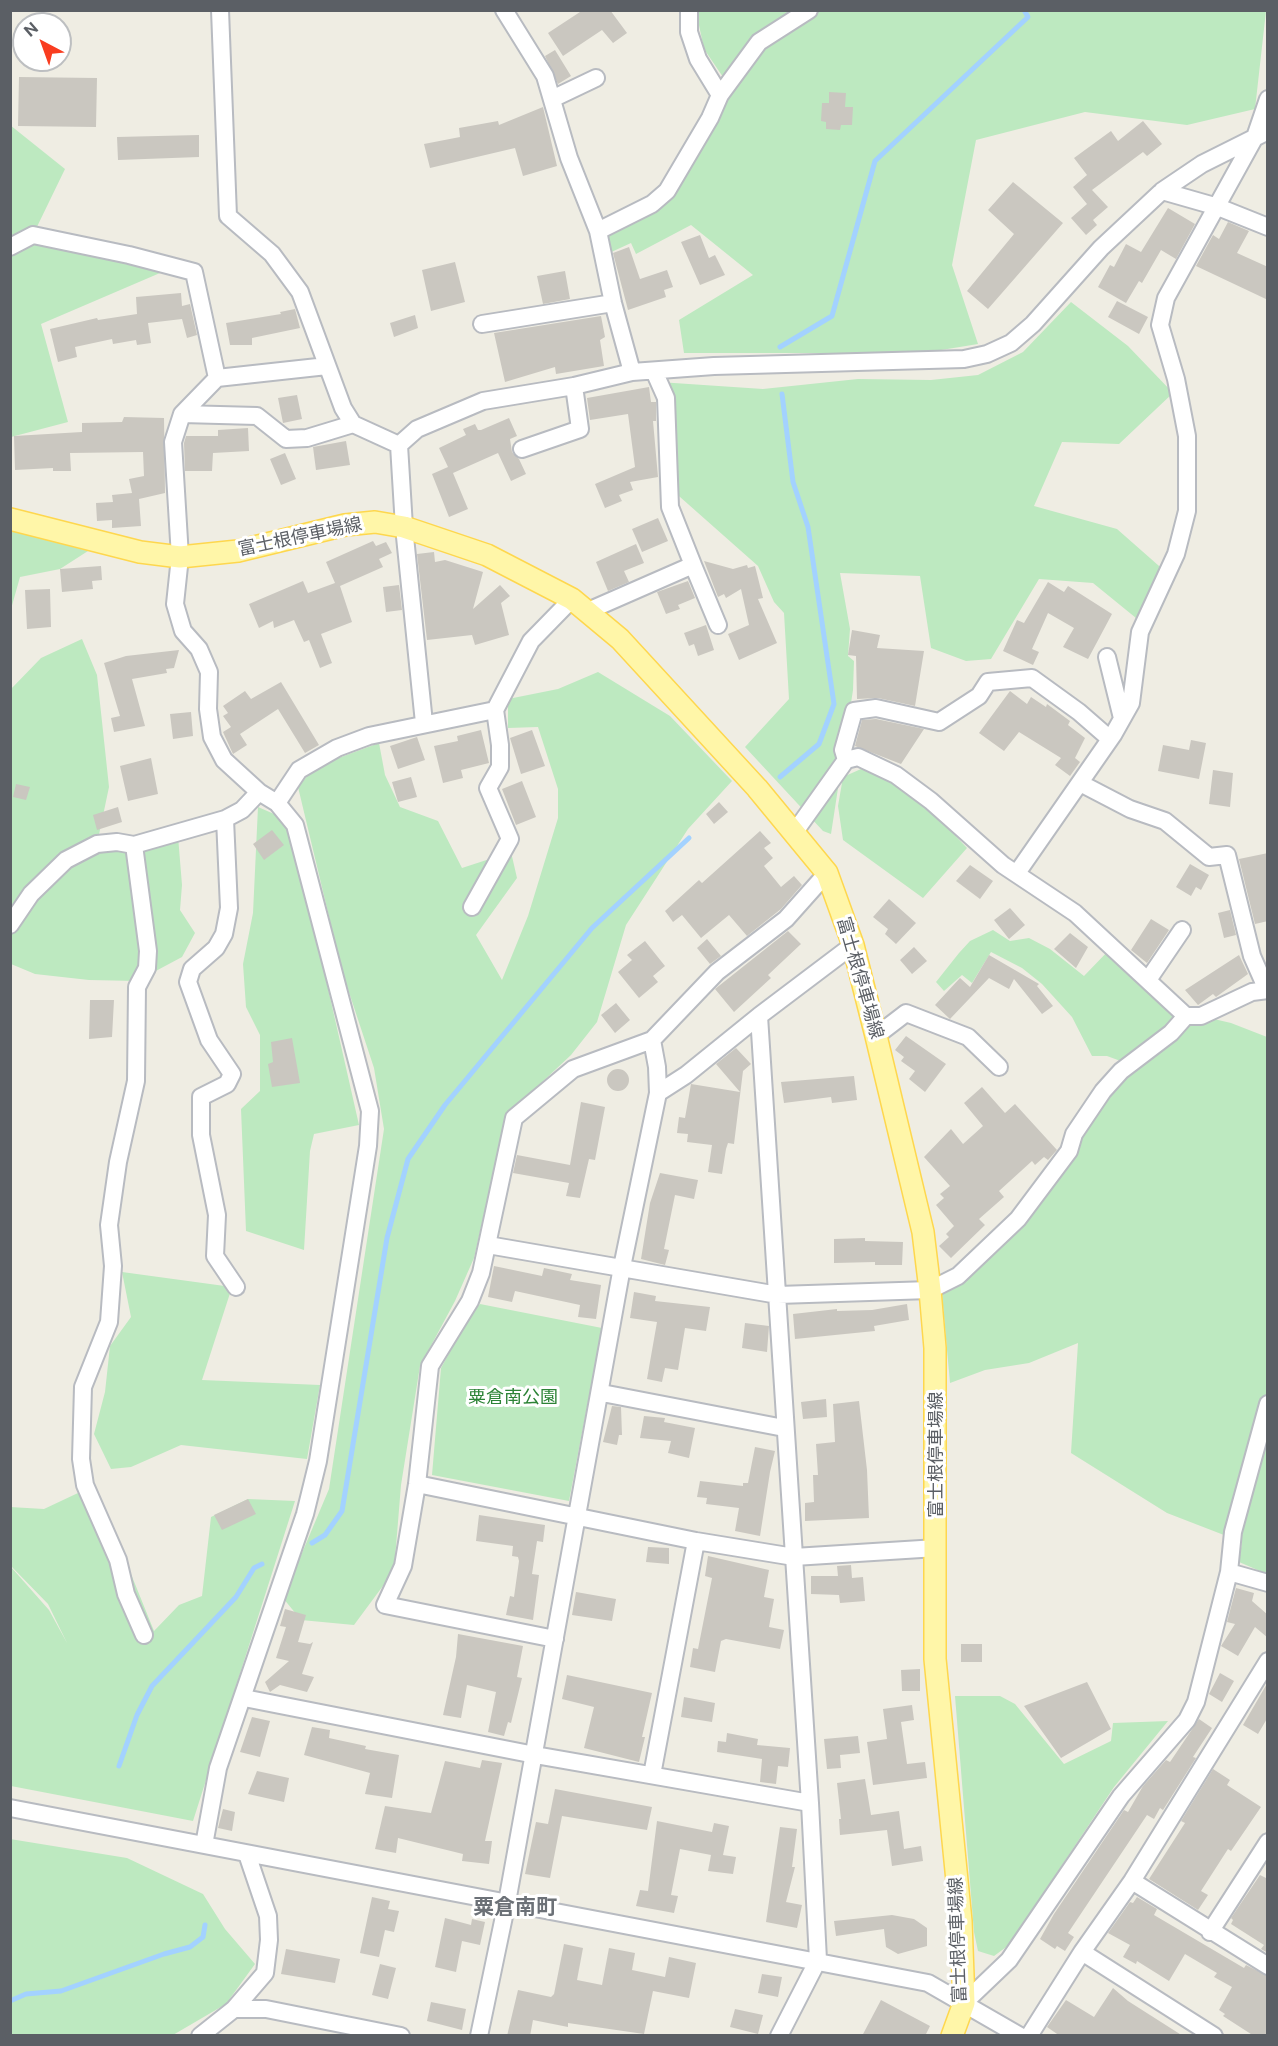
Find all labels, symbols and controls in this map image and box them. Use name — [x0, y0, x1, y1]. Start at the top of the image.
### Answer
north arrow — [12, 12, 72, 72]
text: N — [20, 18, 42, 41]
street label: 富士根停車場線 — [236, 513, 364, 561]
street label: 富士根停車場線 — [832, 914, 888, 1042]
park label: 粟倉南公園 — [468, 1386, 558, 1408]
street label: 富士根停車場線 — [925, 1392, 947, 1518]
street label: 富士根停車場線 — [945, 1877, 971, 2003]
district label: 粟倉南町 — [473, 1895, 557, 1921]

